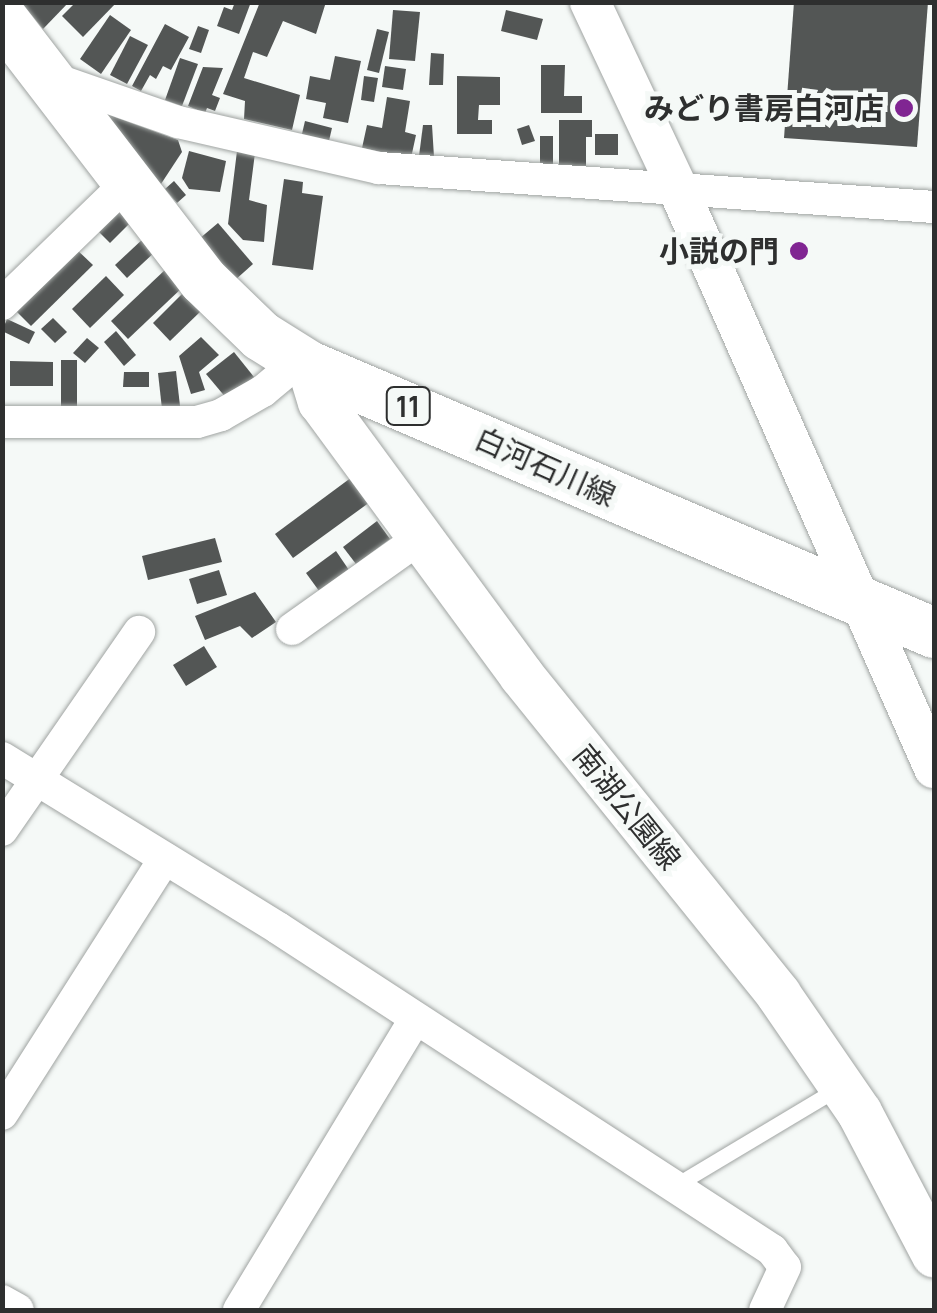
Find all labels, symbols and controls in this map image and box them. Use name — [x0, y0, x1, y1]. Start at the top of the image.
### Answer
place label: みどり書房白河店 — [644, 90, 884, 126]
marker: みどり書房白河店 — [893, 97, 915, 119]
place label: 小説の門 — [659, 233, 779, 269]
marker: 小説の門 — [788, 240, 810, 262]
road number: 11 — [386, 383, 430, 429]
street label: 白河石川線 — [469, 420, 621, 514]
street label: 南湖公園線 — [566, 737, 688, 877]

